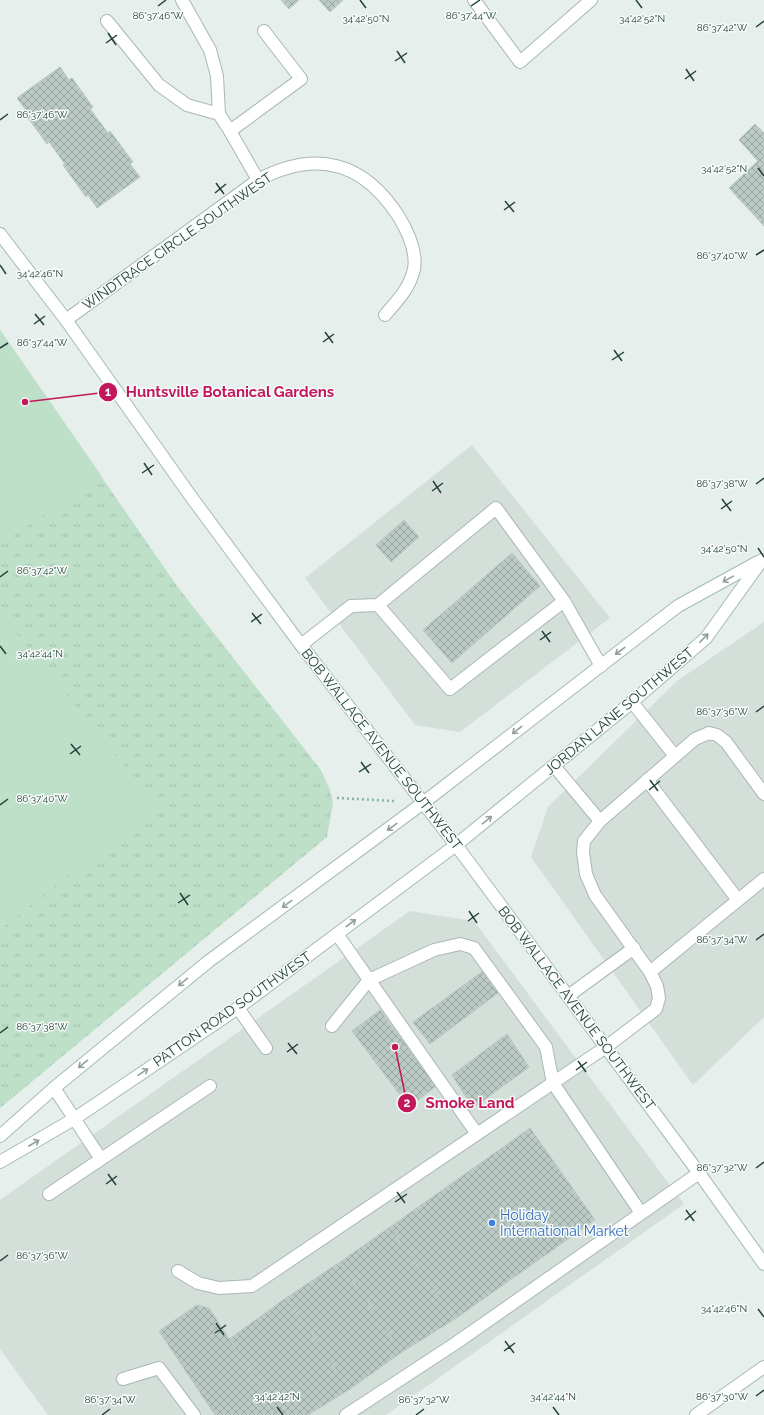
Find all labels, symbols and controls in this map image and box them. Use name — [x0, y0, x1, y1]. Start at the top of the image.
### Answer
text: 86°37'46"W — [132, 10, 184, 21]
text: 86°37'44"W — [446, 10, 497, 21]
text: 34°42'50"N — [342, 13, 390, 24]
text: 34°42'52"N — [619, 13, 665, 24]
text: 86°37'42"W — [697, 22, 748, 33]
text: 86°37'46"W — [16, 109, 68, 120]
text: 34°42'52"N — [701, 163, 747, 174]
street label: WINDTRACE CIRCLE SOUTHWEST — [79, 169, 275, 313]
text: 86°37'40"W — [696, 250, 748, 261]
text: 34°42'46"N — [17, 268, 63, 279]
text: 86°37'44"W — [17, 337, 68, 348]
callout: Huntsville Botanical Gardens — [98, 379, 343, 406]
text: Huntsville Botanical Gardens — [126, 383, 334, 401]
text: 1 — [105, 385, 111, 399]
text: 86°37'38"W — [696, 478, 748, 489]
text: 34°42'50"N — [700, 543, 748, 554]
text: 86°37'42"W — [17, 565, 68, 576]
one-way arrow — [722, 575, 734, 583]
one-way arrow — [700, 633, 709, 643]
street label: JORDAN LANE SOUTHWEST — [541, 644, 697, 778]
street label: BOB WALLACE AVENUE SOUTHWEST — [298, 645, 466, 853]
one-way arrow — [615, 647, 626, 655]
text: 34°42'44"N — [17, 648, 63, 659]
text: 86°37'36"W — [696, 706, 748, 717]
one-way arrow — [512, 726, 523, 735]
text: 86°37'40"W — [16, 793, 68, 804]
one-way arrow — [481, 816, 492, 825]
one-way arrow — [387, 822, 398, 831]
one-way arrow — [282, 899, 293, 908]
street label: BOB WALLACE AVENUE SOUTHWEST — [495, 903, 659, 1113]
one-way arrow — [345, 919, 356, 927]
text: 86°37'34"W — [696, 934, 748, 945]
street label: PATTON ROAD SOUTHWEST — [150, 948, 314, 1070]
one-way arrow — [178, 978, 189, 986]
text: 86°37'38"W — [16, 1021, 68, 1032]
one-way arrow — [77, 1060, 88, 1069]
one-way arrow — [137, 1068, 148, 1076]
callout: Smoke Land — [397, 1089, 522, 1116]
text: Smoke Land — [426, 1094, 515, 1112]
text: 2 — [404, 1096, 411, 1110]
one-way arrow — [28, 1138, 40, 1146]
text: 86°37'32"W — [697, 1162, 748, 1173]
place label: Holiday International Market — [500, 1207, 629, 1239]
marker: Holiday International Market — [487, 1218, 497, 1228]
text: 86°37'36"W — [16, 1250, 68, 1261]
text: 34°42'46"N — [701, 1303, 747, 1314]
text: 34°42'42"N — [254, 1391, 300, 1402]
text: 34°42'44"N — [530, 1391, 576, 1402]
text: 86°37'30"W — [696, 1391, 748, 1402]
text: 86°37'34"W — [84, 1394, 136, 1405]
text: 86°37'32"W — [399, 1394, 450, 1405]

